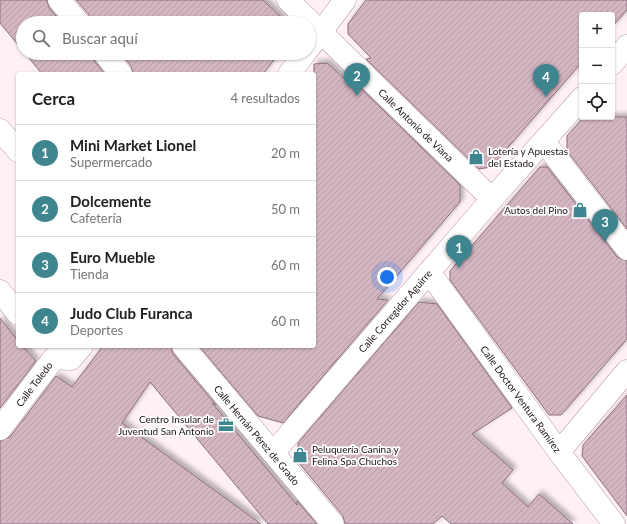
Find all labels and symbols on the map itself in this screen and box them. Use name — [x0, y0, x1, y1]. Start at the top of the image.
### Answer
pin: 2 — [344, 63, 370, 96]
pin: 4 — [533, 64, 559, 97]
street label: Calle Antonio de Viana — [376, 86, 456, 164]
place label: Lotería y Apuestas del Estado — [488, 145, 568, 169]
shop icon: Lotería y Apuestas del Estado — [467, 148, 485, 166]
shop icon: Autos del Pino — [571, 201, 589, 219]
place label: Autos del Pino — [504, 204, 568, 216]
pin: 3 — [592, 209, 618, 242]
pin: 1 — [446, 235, 472, 268]
street label: Calle Corregidor Aguirre — [356, 267, 434, 355]
your location — [377, 267, 397, 287]
street label: Calle Doctor Ventura Ramírez — [478, 343, 564, 455]
street label: Calle Toledo — [13, 359, 55, 409]
street label: Calle Hernán Pérez de Grado — [212, 383, 302, 488]
place label: Centro Insular de Juventud San Antonio — [118, 413, 214, 437]
office icon: Centro Insular de Juventud San Antonio — [217, 416, 235, 434]
place label: Peluquería Canina y Felina Spa Chuchos — [312, 443, 399, 467]
shop icon: Peluquería Canina y Felina Spa Chuchos — [291, 446, 309, 464]

